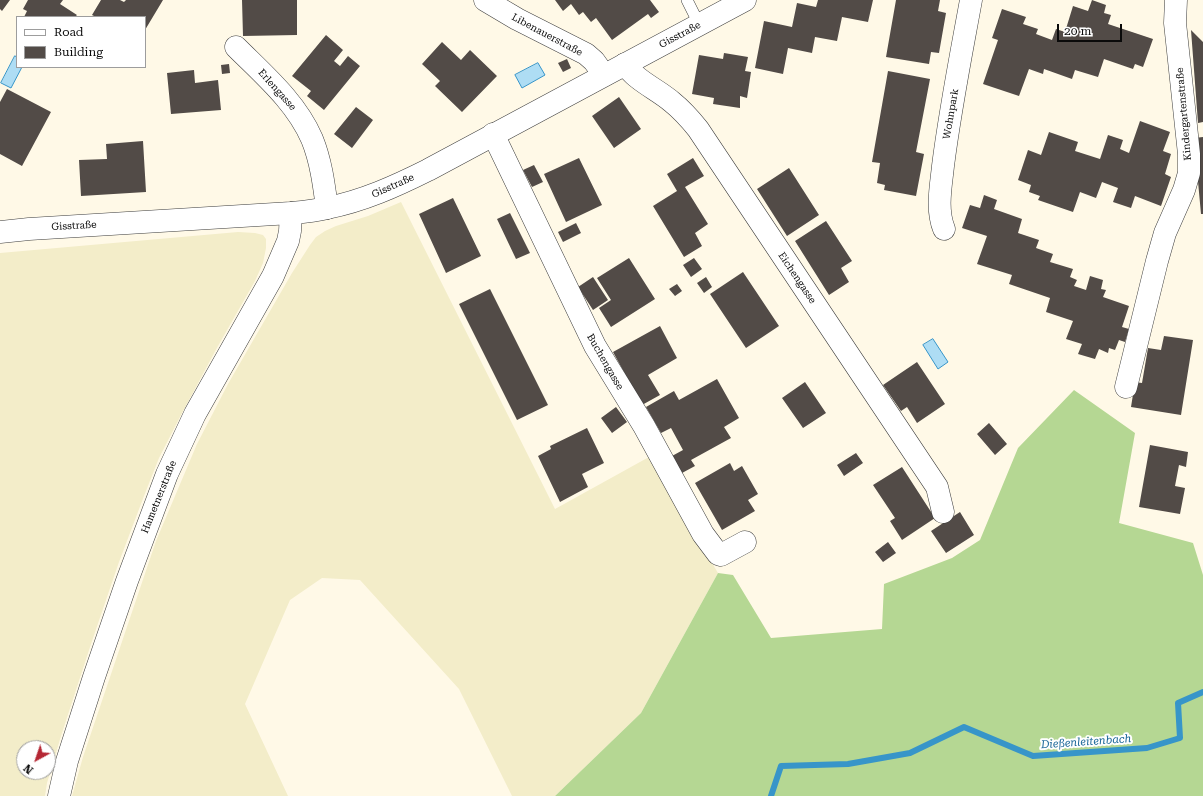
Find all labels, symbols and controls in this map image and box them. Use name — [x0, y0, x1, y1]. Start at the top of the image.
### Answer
street label: Libenauerstraße — [509, 11, 585, 59]
legend — [16, 16, 146, 68]
scale bar — [1059, 16, 1124, 42]
street label: Gisstraße — [657, 19, 703, 51]
text: 20 m — [1064, 24, 1091, 38]
text: Road — [54, 25, 83, 39]
text: Building — [54, 45, 103, 59]
street label: Erlengasse — [255, 67, 299, 113]
street label: Kindergartenstraße — [1174, 67, 1194, 161]
street label: Wohnpark — [941, 88, 961, 140]
street label: Gisstraße — [370, 171, 416, 201]
street label: Gisstraße — [51, 219, 97, 233]
street label: Eichengasse — [775, 250, 819, 306]
street label: Buchengasse — [584, 332, 626, 392]
street label: Hametnerstraße — [139, 459, 179, 535]
water label: Dießenleitenbach — [1040, 732, 1132, 752]
north arrow — [16, 740, 56, 780]
text: N — [21, 761, 36, 777]

